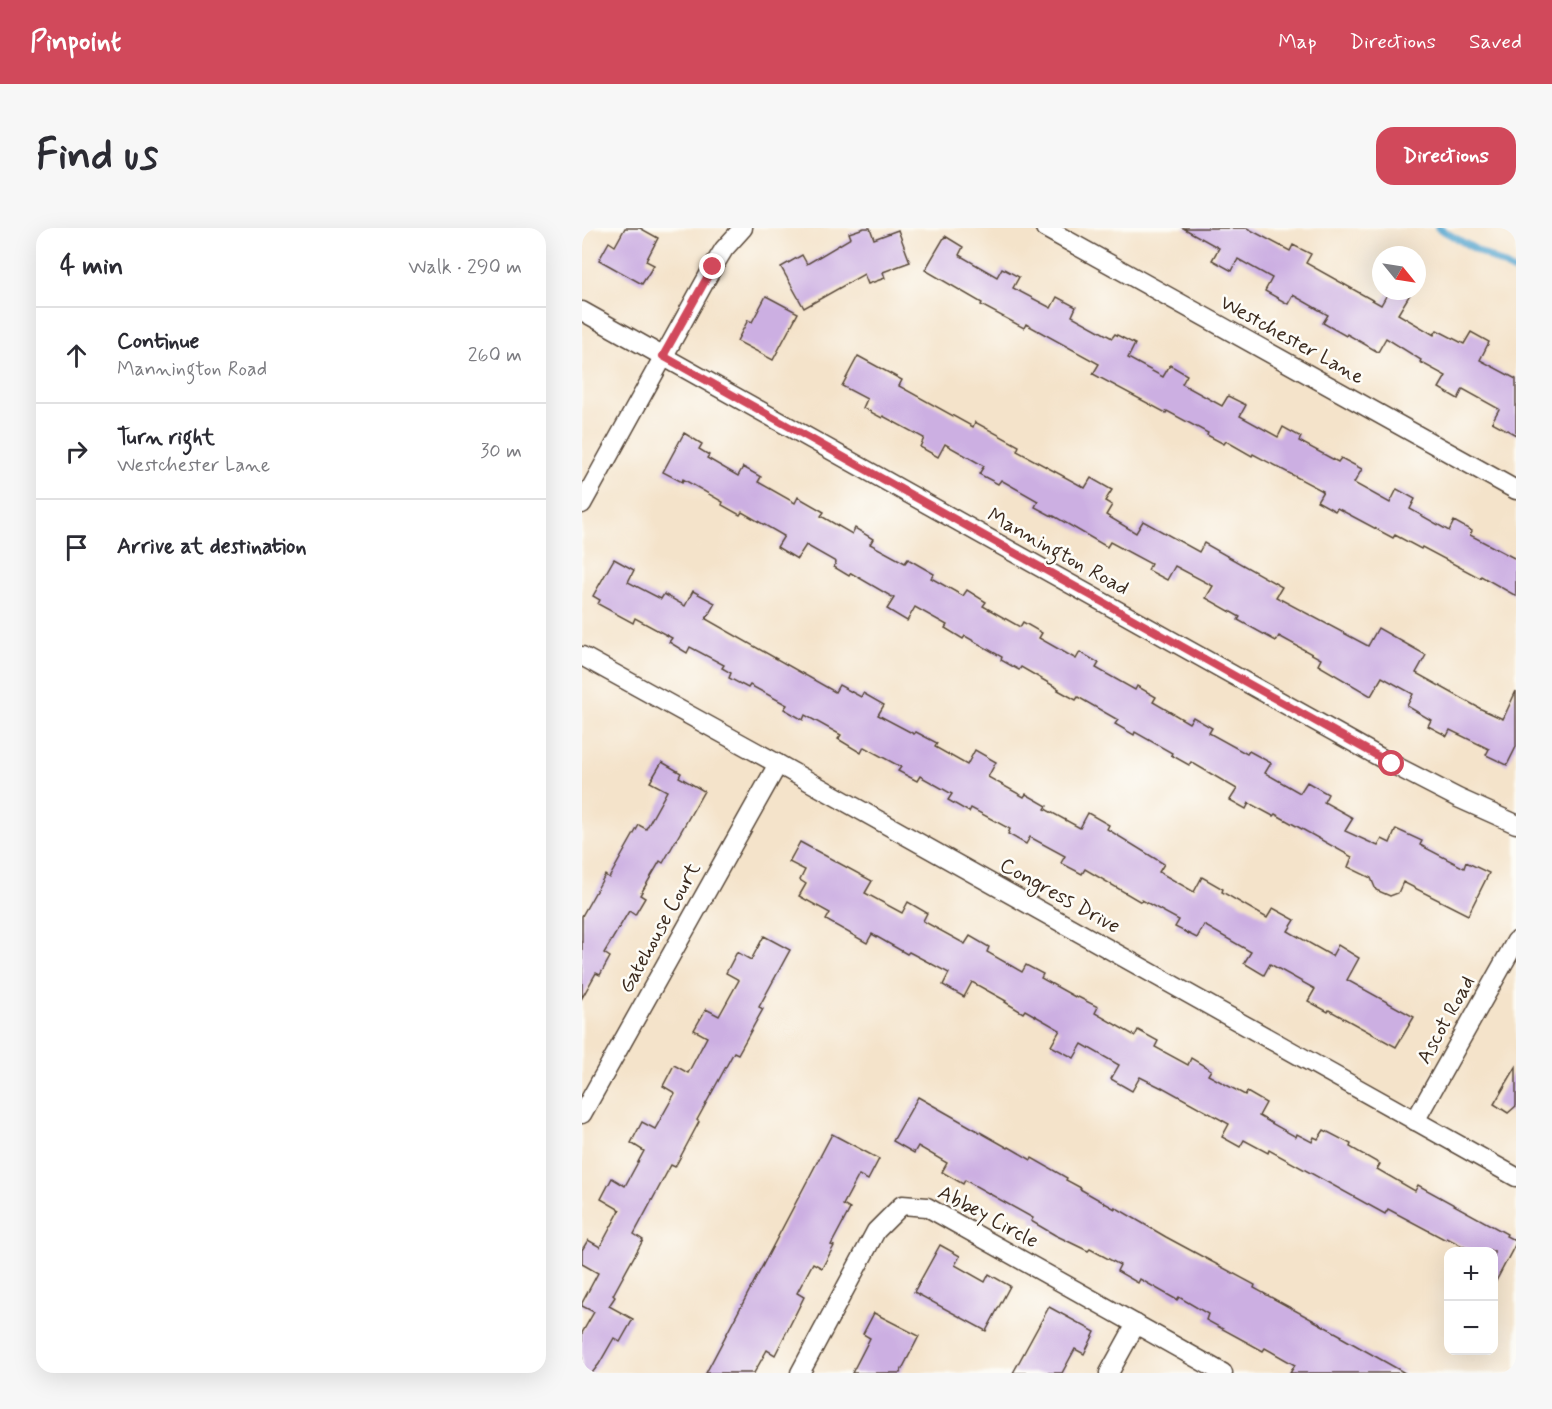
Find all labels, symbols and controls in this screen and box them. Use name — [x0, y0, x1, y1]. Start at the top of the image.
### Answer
text: Pinpoint — [30, 24, 121, 61]
text: Map — [1278, 28, 1317, 56]
text: Directions — [1350, 28, 1436, 56]
text: Saved — [1469, 28, 1522, 56]
button: Directions — [1376, 127, 1516, 185]
text: Find us — [36, 129, 158, 184]
north arrow — [1372, 246, 1426, 300]
text: 4 min — [60, 250, 123, 284]
route end — [699, 253, 725, 279]
text: Walk · 290 m — [408, 254, 522, 281]
street label: Westchester Lane — [1215, 289, 1369, 391]
text: Continue — [117, 328, 199, 356]
icon: ahead — [60, 339, 93, 372]
text: 260 m — [468, 342, 522, 369]
text: Mannington Road — [117, 356, 267, 383]
text: Turn right — [117, 424, 215, 452]
icon: right — [60, 435, 93, 468]
text: 30 m — [480, 438, 522, 465]
text: Westchester Lane — [117, 452, 270, 479]
street label: Mannington Road — [981, 502, 1134, 604]
icon: arrive — [60, 531, 93, 564]
text: Arrive at destination — [117, 533, 307, 561]
route start — [1378, 750, 1404, 776]
street label: Congress Drive — [994, 851, 1125, 942]
street label: Gatehouse Court — [612, 857, 708, 998]
street label: Ascot Road — [1410, 971, 1482, 1069]
street label: Abbey Circle — [933, 1179, 1043, 1255]
map controls — [1444, 1247, 1498, 1355]
button: + — [1444, 1247, 1498, 1301]
button: − — [1444, 1301, 1498, 1355]

